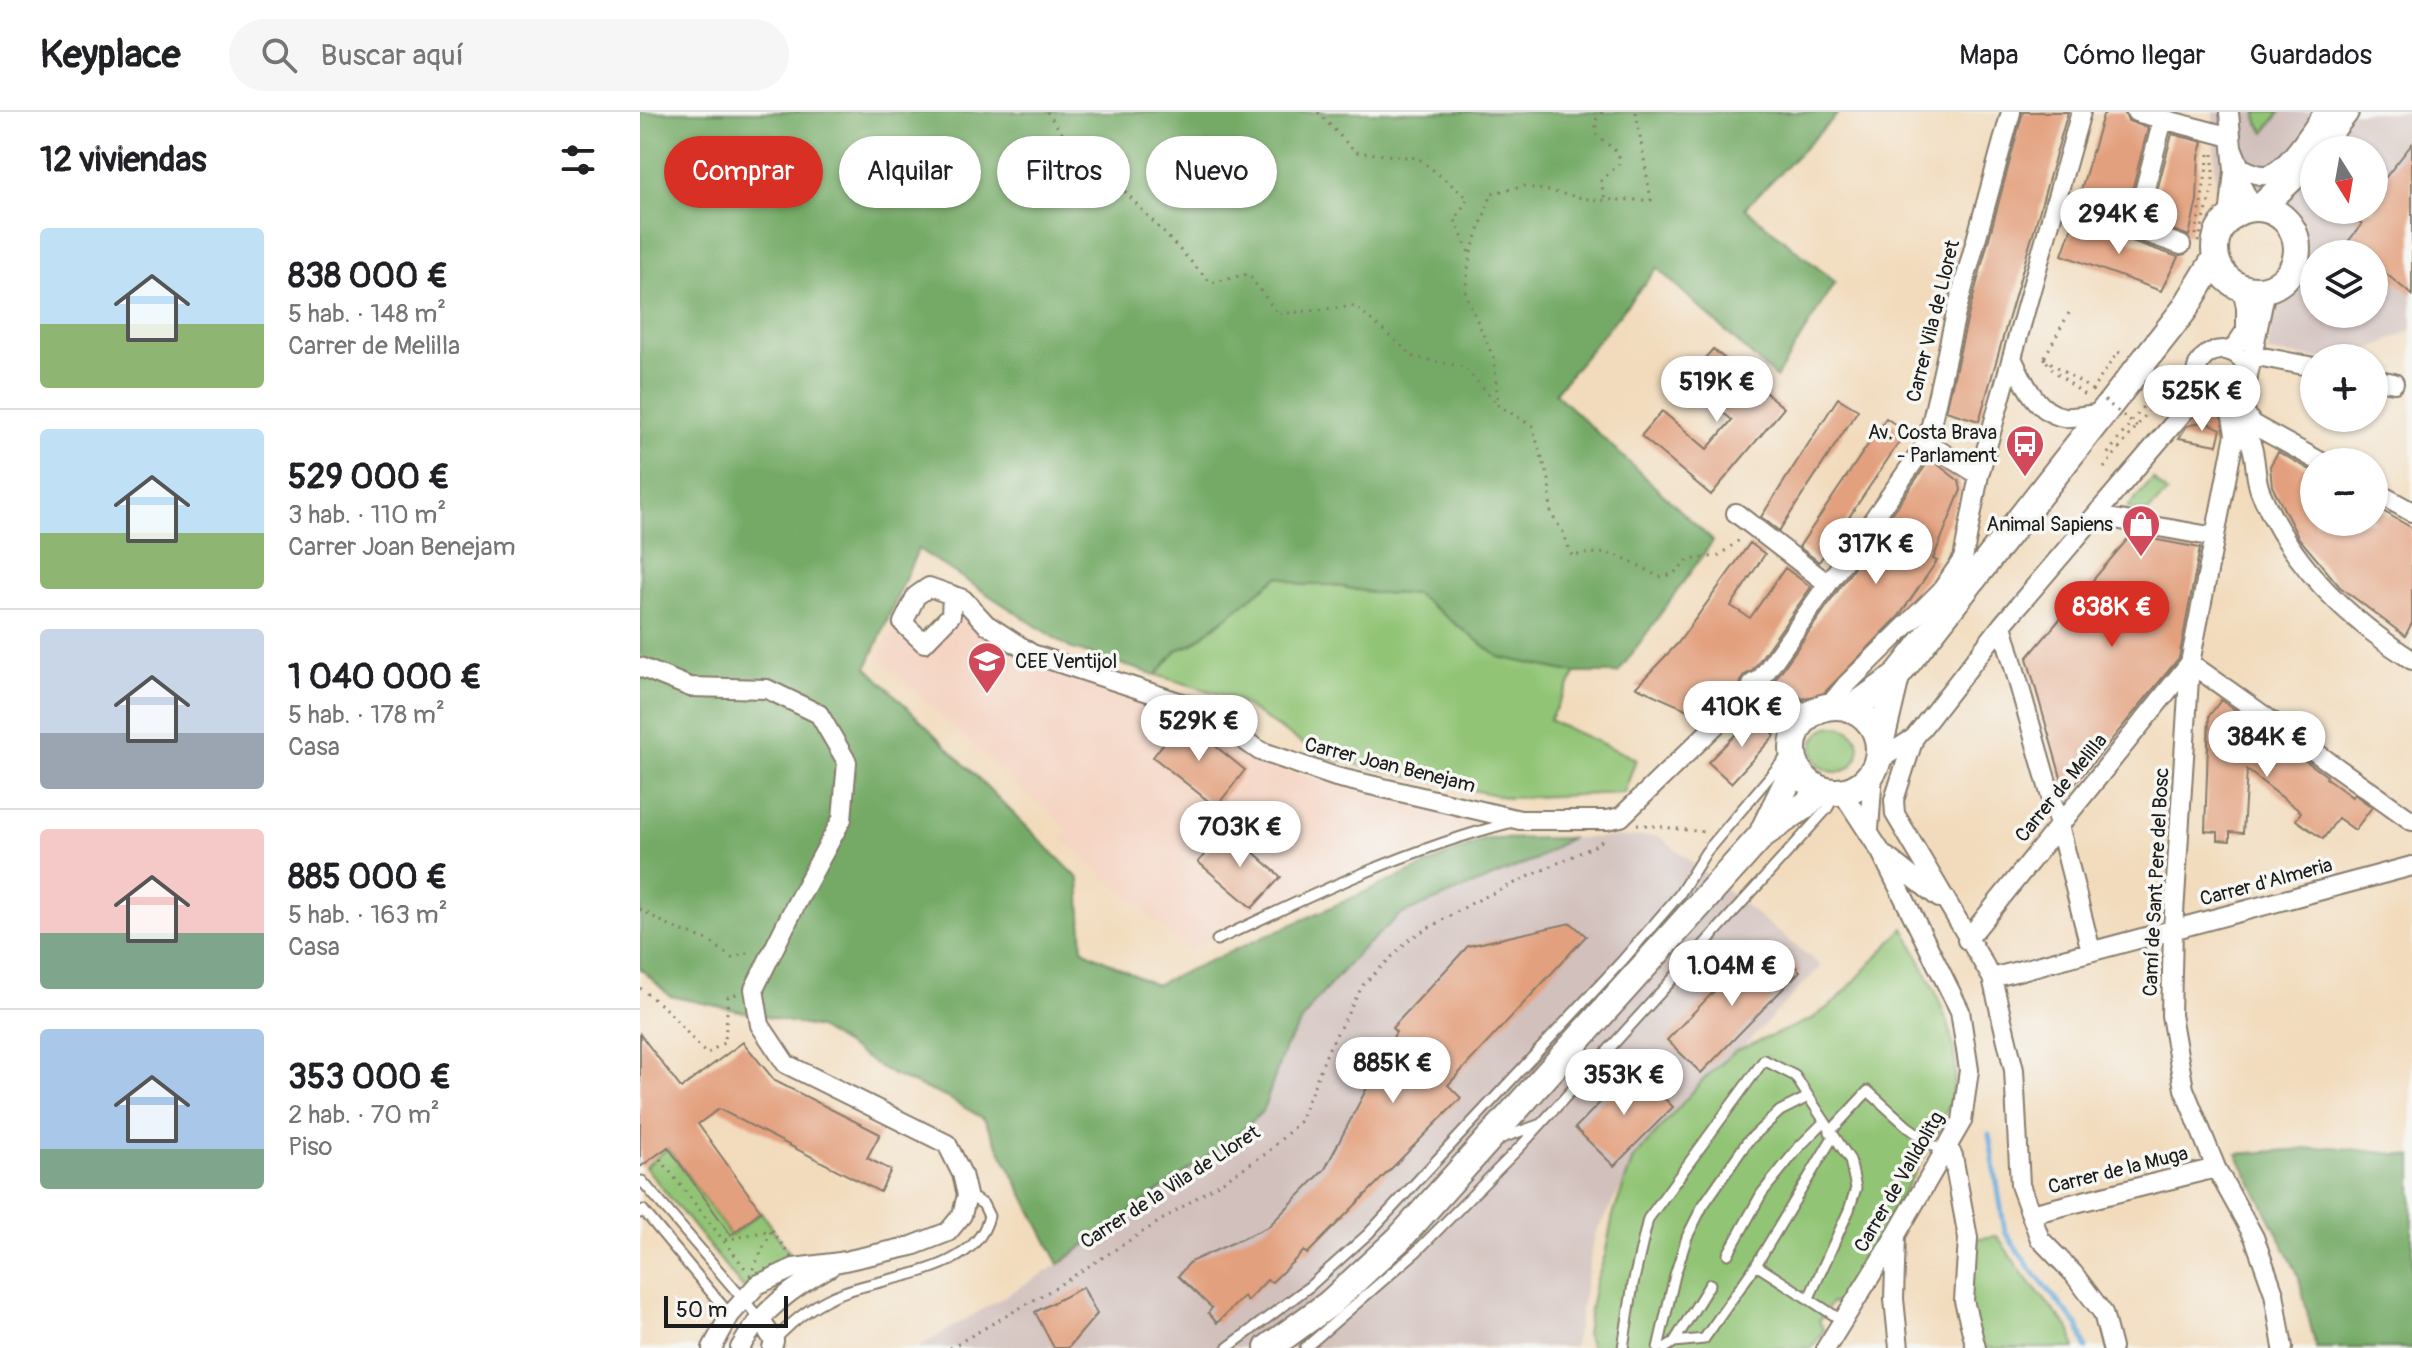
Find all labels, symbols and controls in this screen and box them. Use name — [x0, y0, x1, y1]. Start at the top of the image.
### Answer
search box — [229, 19, 789, 91]
text: Keyplace — [40, 31, 181, 79]
icon: search — [257, 33, 301, 77]
text: Buscar aquí — [321, 37, 464, 74]
text: Mapa — [1959, 38, 2019, 73]
text: Cómo llegar — [2063, 38, 2205, 73]
text: Guardados — [2249, 38, 2372, 73]
chip: Comprar — [664, 136, 823, 208]
chip: Alquilar — [839, 136, 981, 208]
chip: Filtros — [997, 136, 1130, 208]
chip: Nuevo — [1146, 136, 1277, 208]
north arrow — [2300, 136, 2388, 224]
map controls — [2300, 136, 2388, 536]
icon: filters — [556, 138, 600, 182]
text: 12 viviendas — [40, 139, 206, 182]
pin: 294K € — [2054, 188, 2184, 256]
text: 294K € — [2078, 198, 2160, 230]
street label: Carrer Vila de Lloret — [1901, 236, 1965, 405]
button: layers — [2300, 240, 2388, 328]
text: 838 000 € — [288, 255, 448, 298]
icon: home — [104, 260, 200, 356]
text: 5 hab. · 148 m² — [288, 298, 446, 330]
text: Carrer de Melilla — [288, 330, 460, 362]
button: + — [2300, 344, 2388, 432]
pin: 519K € — [1652, 356, 1782, 424]
pin: 525K € — [2137, 365, 2267, 433]
text: 519K € — [1679, 366, 1755, 398]
text: 525K € — [2161, 375, 2243, 407]
place label: Av. Costa Brava - Parlament — [1868, 420, 1998, 468]
bus stop icon: Av. Costa Brava - Parlament — [2004, 423, 2046, 478]
button: − — [2300, 448, 2388, 536]
text: 529 000 € — [288, 456, 450, 499]
icon: home — [104, 461, 200, 557]
text: 3 hab. · 110 m² — [288, 499, 446, 531]
shop icon: Animal Sapiens — [2120, 503, 2162, 558]
place label: Animal Sapiens — [1986, 512, 2113, 537]
pin: 317K € — [1811, 518, 1941, 586]
text: 317K € — [1838, 528, 1914, 560]
text: Carrer Joan Benejam — [288, 531, 516, 563]
pin: 838K € — [2047, 581, 2177, 649]
text: 838K € — [2072, 591, 2152, 623]
school or university icon: CEE Ventijol — [966, 640, 1008, 695]
place label: CEE Ventijol — [1015, 649, 1117, 674]
text: 1 040 000 € — [288, 656, 482, 699]
icon: home — [104, 661, 200, 757]
pin: 410K € — [1677, 681, 1807, 749]
text: 410K € — [1701, 691, 1783, 723]
pin: 529K € — [1134, 695, 1264, 763]
text: 5 hab. · 178 m² — [288, 699, 445, 731]
text: 529K € — [1159, 705, 1239, 737]
pin: 384K € — [2202, 711, 2332, 779]
text: 384K € — [2226, 721, 2308, 753]
street label: Carrer de Melilla — [2010, 729, 2112, 847]
text: Casa — [288, 731, 340, 763]
street label: Carrer Joan Benejam — [1302, 732, 1478, 798]
street label: Camí de Sant Pere del Bosc — [2138, 767, 2174, 997]
pin: 703K € — [1175, 801, 1305, 869]
text: 703K € — [1198, 811, 1282, 843]
street label: Carrer d'Almeria — [2197, 852, 2335, 912]
text: 885 000 € — [288, 856, 448, 899]
icon: home — [104, 861, 200, 957]
text: 5 hab. · 163 m² — [288, 899, 448, 931]
text: Casa — [288, 931, 340, 963]
pin: 1.04M € — [1658, 940, 1806, 1008]
text: 1.04M € — [1687, 950, 1777, 982]
pin: 885K € — [1328, 1037, 1458, 1105]
text: 885K € — [1354, 1047, 1432, 1079]
pin: 353K € — [1559, 1049, 1689, 1117]
text: 353 000 € — [288, 1056, 451, 1099]
text: 353K € — [1583, 1059, 1665, 1091]
icon: home — [104, 1061, 200, 1157]
text: 2 hab. · 70 m² — [288, 1099, 440, 1131]
street label: Carrer de Valldolitg — [1849, 1107, 1949, 1257]
street label: Carrer de la Vila de Lloret — [1076, 1119, 1265, 1254]
text: Piso — [288, 1131, 333, 1163]
street label: Carrer de la Muga — [2045, 1141, 2191, 1199]
scale bar — [664, 1292, 788, 1328]
text: 50 m — [676, 1296, 727, 1324]

